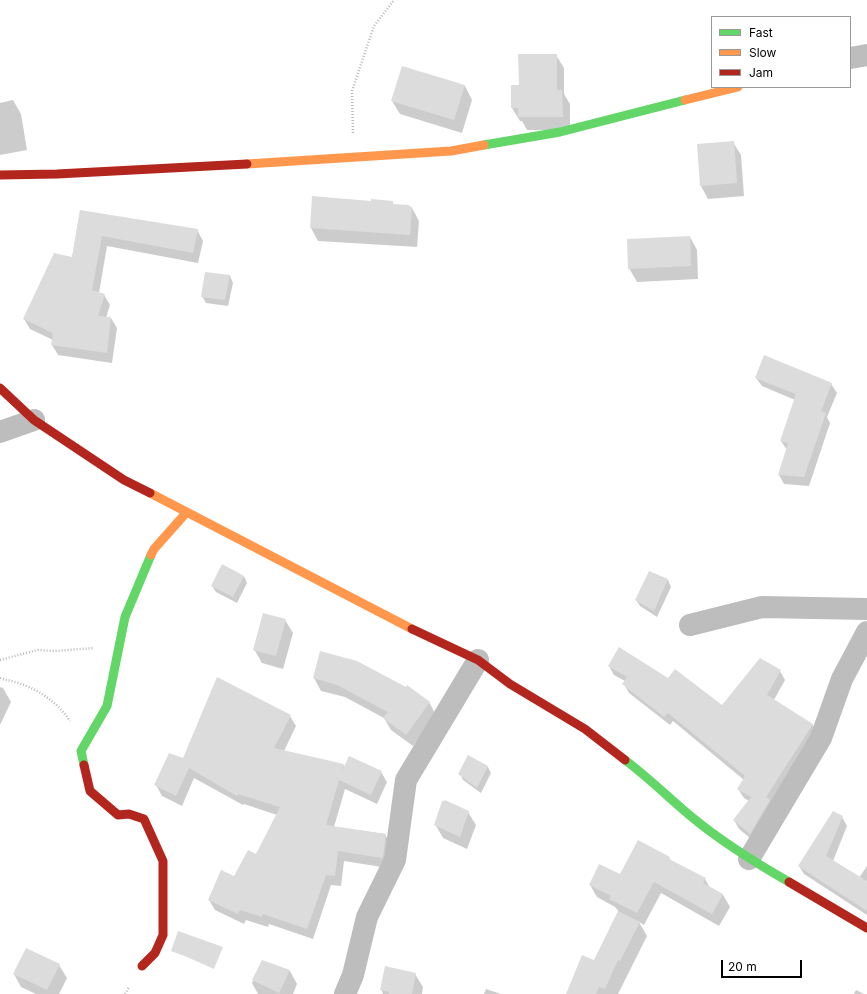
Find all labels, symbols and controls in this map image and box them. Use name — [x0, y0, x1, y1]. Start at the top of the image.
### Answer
legend — [711, 16, 851, 88]
text: Fast — [749, 25, 773, 40]
text: Slow — [749, 45, 776, 60]
text: Jam — [749, 65, 773, 80]
scale bar — [723, 952, 804, 978]
text: 20 m — [728, 959, 757, 974]

